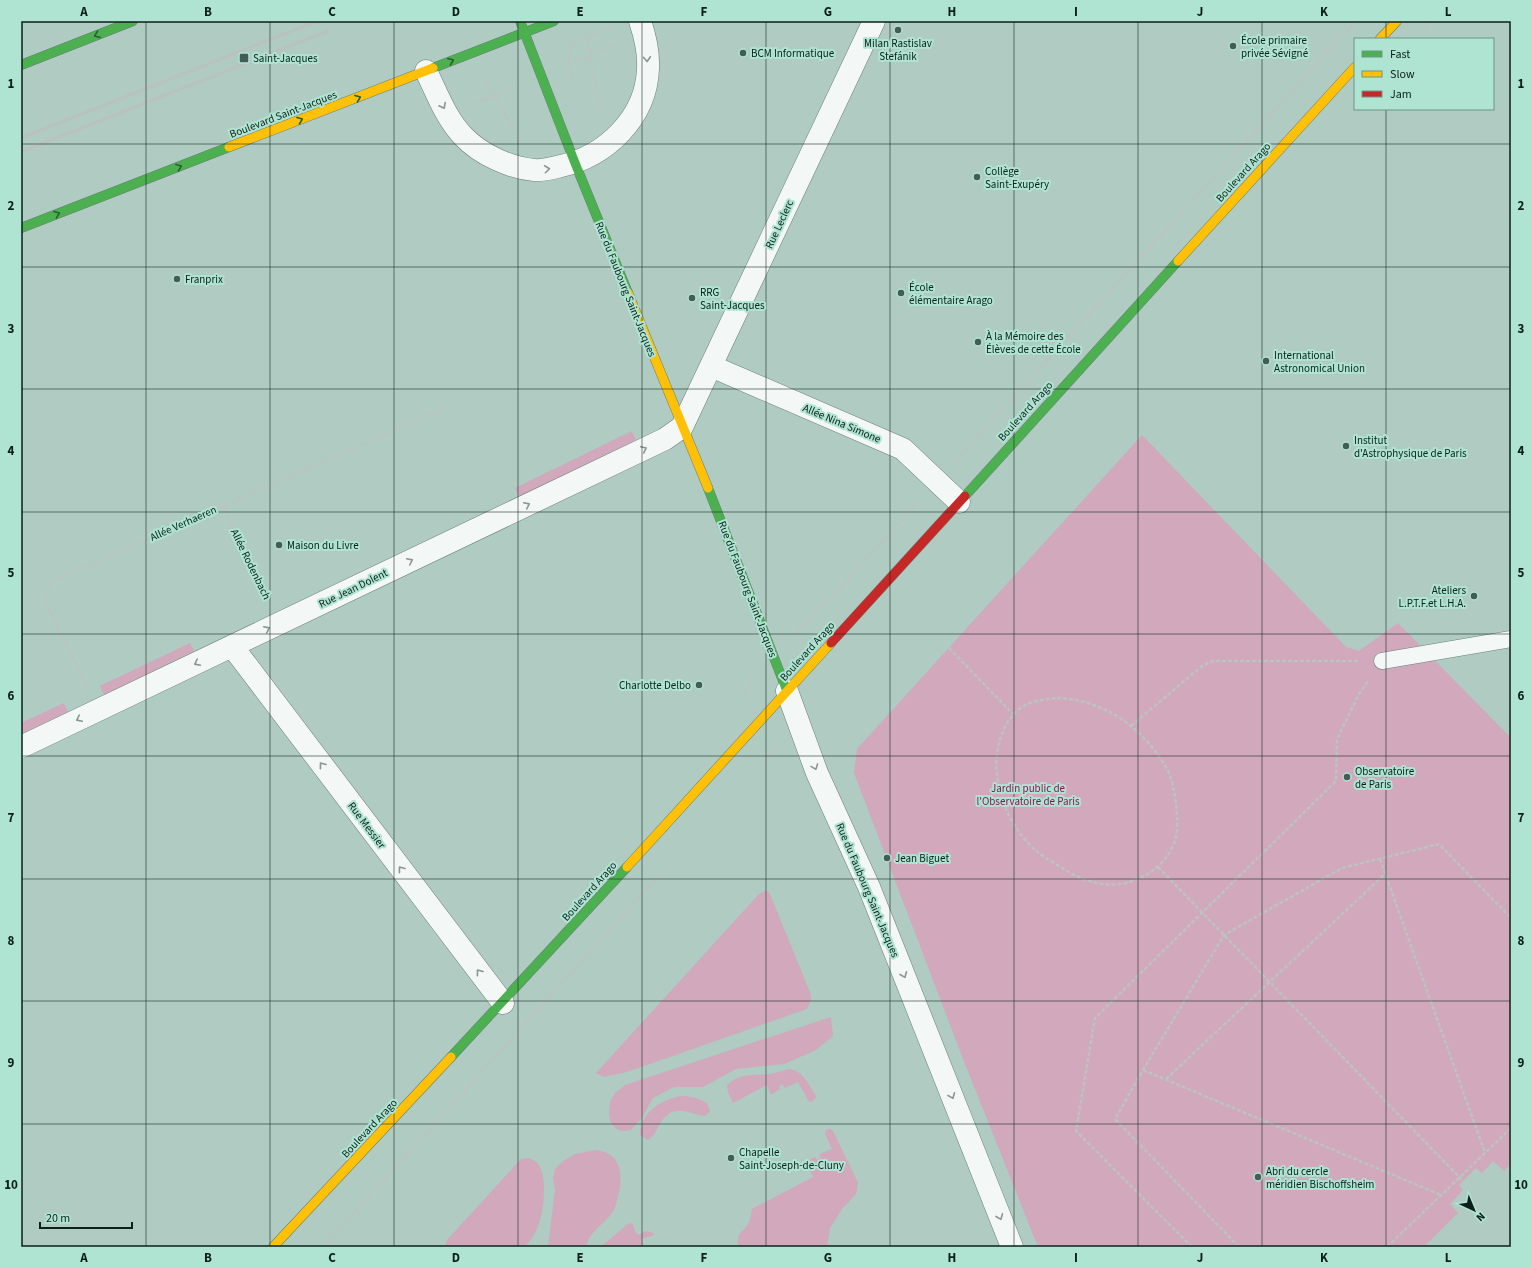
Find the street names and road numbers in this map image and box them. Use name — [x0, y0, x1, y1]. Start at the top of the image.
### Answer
street label: Boulevard Saint-Jacques — [227, 87, 339, 142]
street label: Boulevard Arago — [1212, 139, 1274, 205]
street label: Rue Leclerc — [762, 197, 797, 251]
street label: Rue du Faubourg Saint-Jacques — [591, 219, 660, 359]
street label: Boulevard Arago — [994, 378, 1056, 444]
street label: Allée Nina Simone — [800, 400, 884, 447]
street label: Allée Verhaeren — [147, 502, 219, 545]
street label: Rue du Faubourg Saint-Jacques — [715, 519, 781, 660]
street label: Allée Rodenbach — [227, 526, 274, 602]
street label: Rue Jean Dolent — [316, 565, 390, 612]
street label: Boulevard Arago — [776, 618, 838, 684]
street label: Rue Messier — [344, 799, 389, 852]
street label: Rue du Faubourg Saint-Jacques — [832, 821, 903, 960]
street label: Boulevard Arago — [558, 858, 620, 924]
street label: Boulevard Arago — [338, 1096, 401, 1161]

